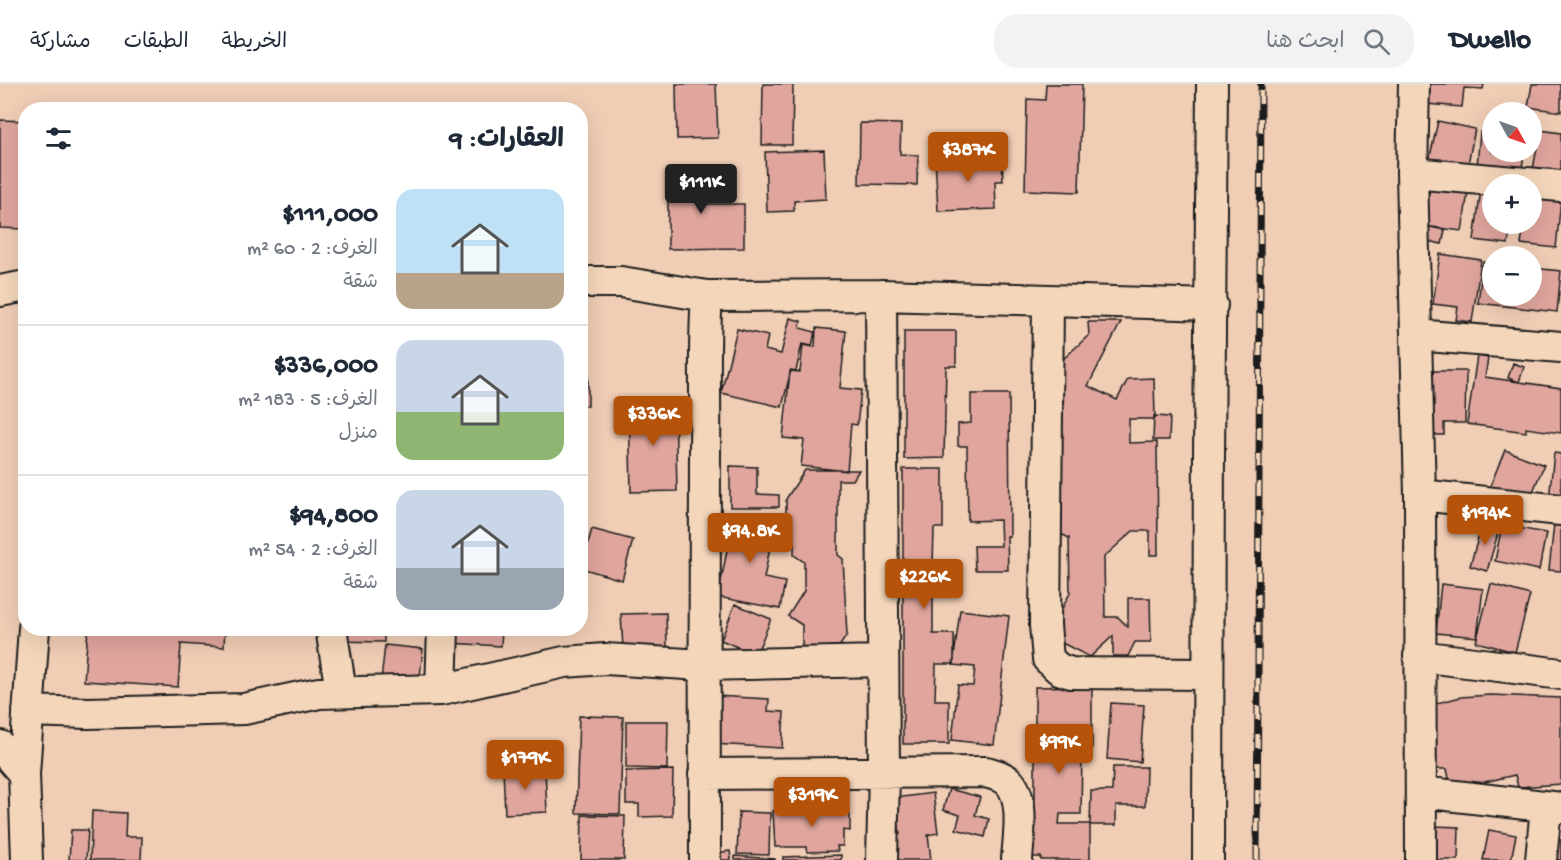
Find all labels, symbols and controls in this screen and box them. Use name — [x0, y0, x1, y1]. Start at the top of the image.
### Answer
search box — [994, 14, 1414, 68]
icon: search — [1360, 25, 1393, 58]
text: Dwello — [1450, 25, 1531, 58]
text: ابحث هنا — [1266, 30, 1345, 56]
text: مشاركة — [30, 31, 91, 56]
text: الطبقات — [124, 31, 189, 56]
text: الخريطة — [222, 31, 287, 56]
north arrow — [1482, 102, 1542, 162]
map controls — [1482, 102, 1542, 306]
icon: filters — [42, 122, 75, 155]
text: العقارات: 9 — [450, 126, 564, 157]
pin: $387K — [926, 132, 1010, 183]
text: $387K — [942, 140, 994, 163]
pin: $111K — [659, 164, 743, 215]
text: $111K — [679, 172, 723, 195]
button: + — [1482, 174, 1542, 234]
text: $111,000 — [282, 201, 378, 232]
icon: home — [444, 213, 516, 285]
text: الغرف: 2 · 60 m² — [247, 239, 378, 262]
button: − — [1482, 246, 1542, 306]
text: شقة — [343, 272, 378, 295]
text: $336,000 — [274, 352, 378, 383]
icon: home — [444, 364, 516, 436]
text: الغرف: 5 · 183 m² — [238, 390, 378, 413]
pin: $336K — [611, 396, 695, 447]
text: $336K — [628, 404, 678, 427]
text: منزل — [339, 423, 378, 446]
pin: $194K — [1443, 495, 1527, 546]
text: $94,800 — [289, 502, 378, 533]
text: $194K — [1461, 503, 1509, 526]
pin: $94.8K — [701, 513, 799, 564]
icon: home — [444, 514, 516, 586]
text: $94.8K — [722, 521, 778, 544]
text: الغرف: 2 · 54 m² — [248, 540, 378, 563]
pin: $226K — [882, 559, 966, 610]
text: $226K — [899, 567, 949, 590]
text: شقة — [343, 573, 378, 596]
pin: $99K — [1023, 724, 1095, 775]
text: $99K — [1039, 732, 1079, 755]
pin: $179K — [483, 740, 567, 791]
text: $179K — [501, 748, 549, 771]
pin: $319K — [770, 777, 854, 828]
text: $319K — [788, 785, 836, 808]

